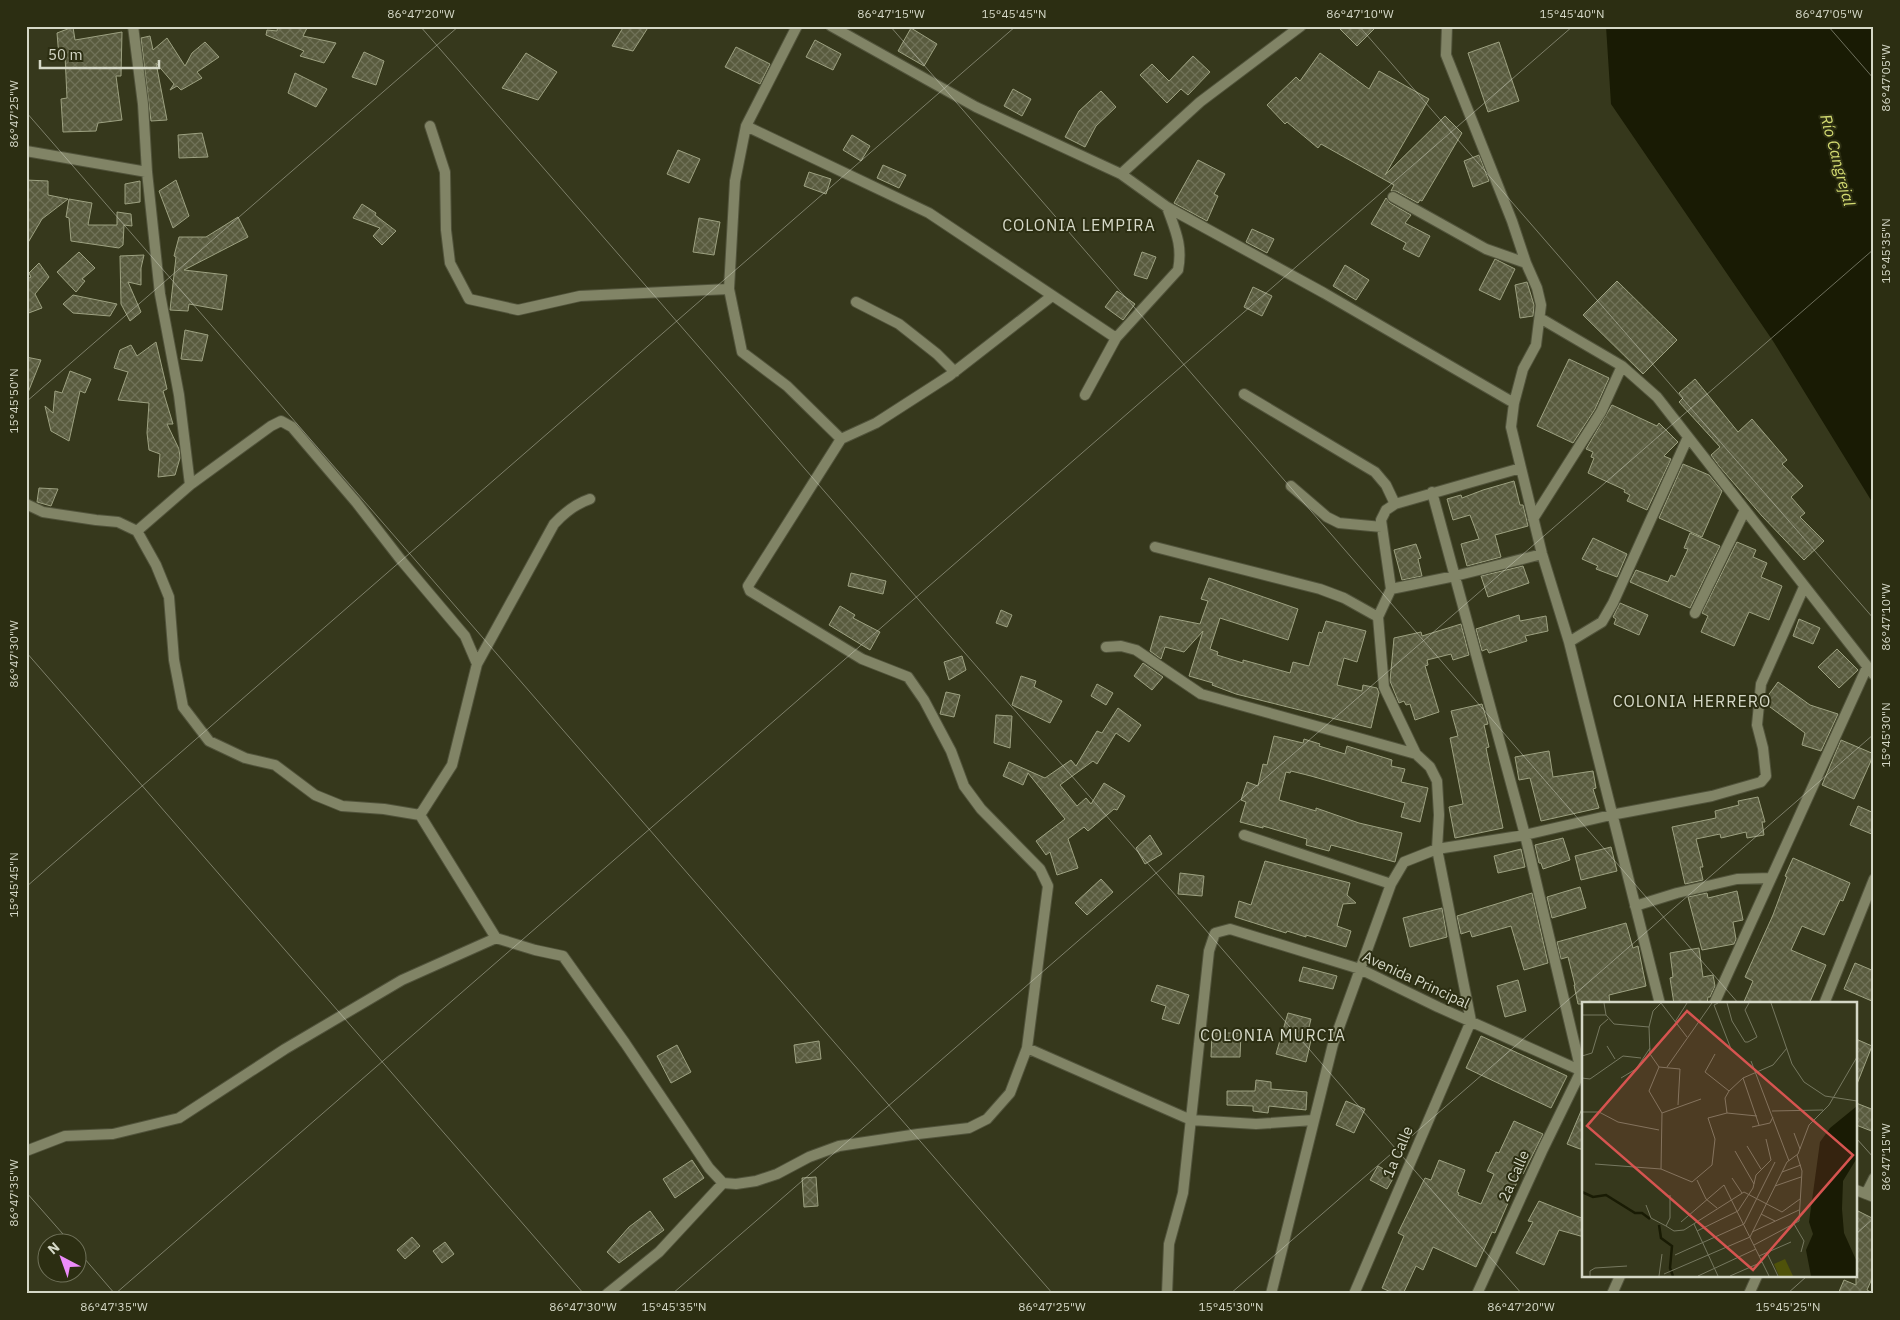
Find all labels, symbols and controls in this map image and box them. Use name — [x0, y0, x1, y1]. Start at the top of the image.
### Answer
text: 86°47'20"W — [387, 6, 455, 21]
text: 86°47'15"W — [857, 6, 925, 21]
text: 15°45'45"N — [981, 6, 1047, 21]
text: 86°47'10"W — [1326, 6, 1394, 21]
text: 15°45'40"N — [1539, 6, 1605, 21]
text: 86°47'05"W — [1795, 6, 1863, 21]
scale bar — [40, 38, 159, 70]
text: 86°47'05"W — [1878, 44, 1893, 112]
text: 50 m — [48, 45, 83, 64]
text: 86°47'25"W — [6, 80, 21, 148]
water label: Río Cangrejal — [1816, 112, 1860, 209]
district label: COLONIA LEMPIRA — [1002, 215, 1156, 235]
text: 15°45'35"N — [1878, 218, 1893, 284]
text: 15°45'50"N — [6, 368, 21, 434]
text: 86°47'10"W — [1878, 583, 1893, 651]
text: 86°47'30"W — [6, 620, 21, 688]
district label: COLONIA HERRERO — [1613, 691, 1771, 711]
text: 15°45'30"N — [1878, 702, 1893, 768]
text: 15°45'45"N — [6, 852, 21, 918]
street label: Avenida Principal — [1360, 946, 1473, 1013]
inset map — [1582, 1002, 1858, 1278]
district label: COLONIA MURCIA — [1200, 1025, 1346, 1045]
street label: 1a Calle — [1378, 1123, 1417, 1180]
text: 86°47'15"W — [1878, 1123, 1893, 1191]
street label: 2a Calle — [1494, 1147, 1533, 1204]
text: 86°47'35"W — [6, 1159, 21, 1227]
north arrow — [38, 1232, 88, 1282]
text: N — [44, 1238, 63, 1258]
text: 86°47'35"W — [80, 1299, 148, 1314]
text: 86°47'30"W — [549, 1299, 617, 1314]
text: 15°45'35"N — [641, 1299, 707, 1314]
text: 86°47'25"W — [1018, 1299, 1086, 1314]
text: 15°45'30"N — [1198, 1299, 1264, 1314]
text: 86°47'20"W — [1487, 1299, 1555, 1314]
text: 15°45'25"N — [1755, 1299, 1821, 1314]

